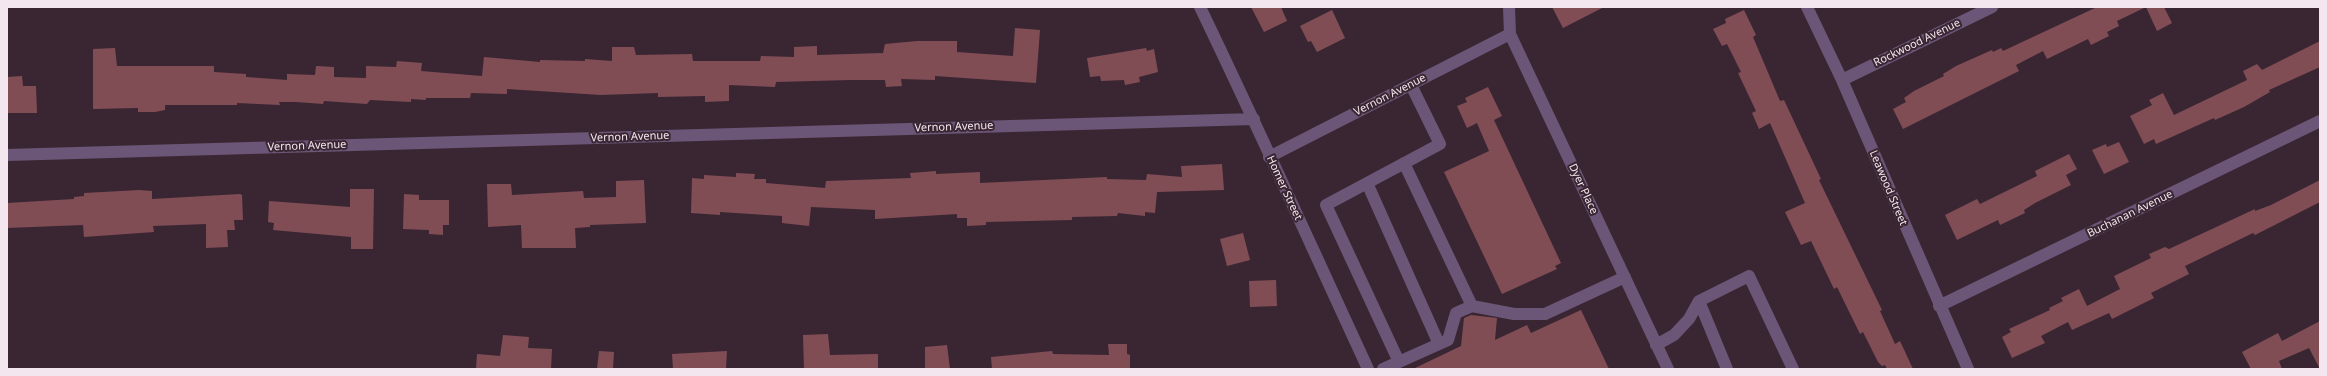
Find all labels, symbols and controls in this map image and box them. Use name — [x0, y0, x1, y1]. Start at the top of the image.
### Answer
street label: Rockwood Avenue — [1871, 16, 1963, 70]
street label: Vernon Avenue — [1352, 71, 1428, 119]
street label: Vernon Avenue — [914, 119, 994, 135]
street label: Vernon Avenue — [590, 129, 670, 145]
street label: Vernon Avenue — [267, 138, 347, 154]
street label: Leawood Street — [1866, 148, 1910, 228]
street label: Homer Street — [1263, 154, 1305, 222]
street label: Dyer Place — [1566, 162, 1600, 216]
street label: Buchanan Avenue — [2085, 188, 2175, 240]

